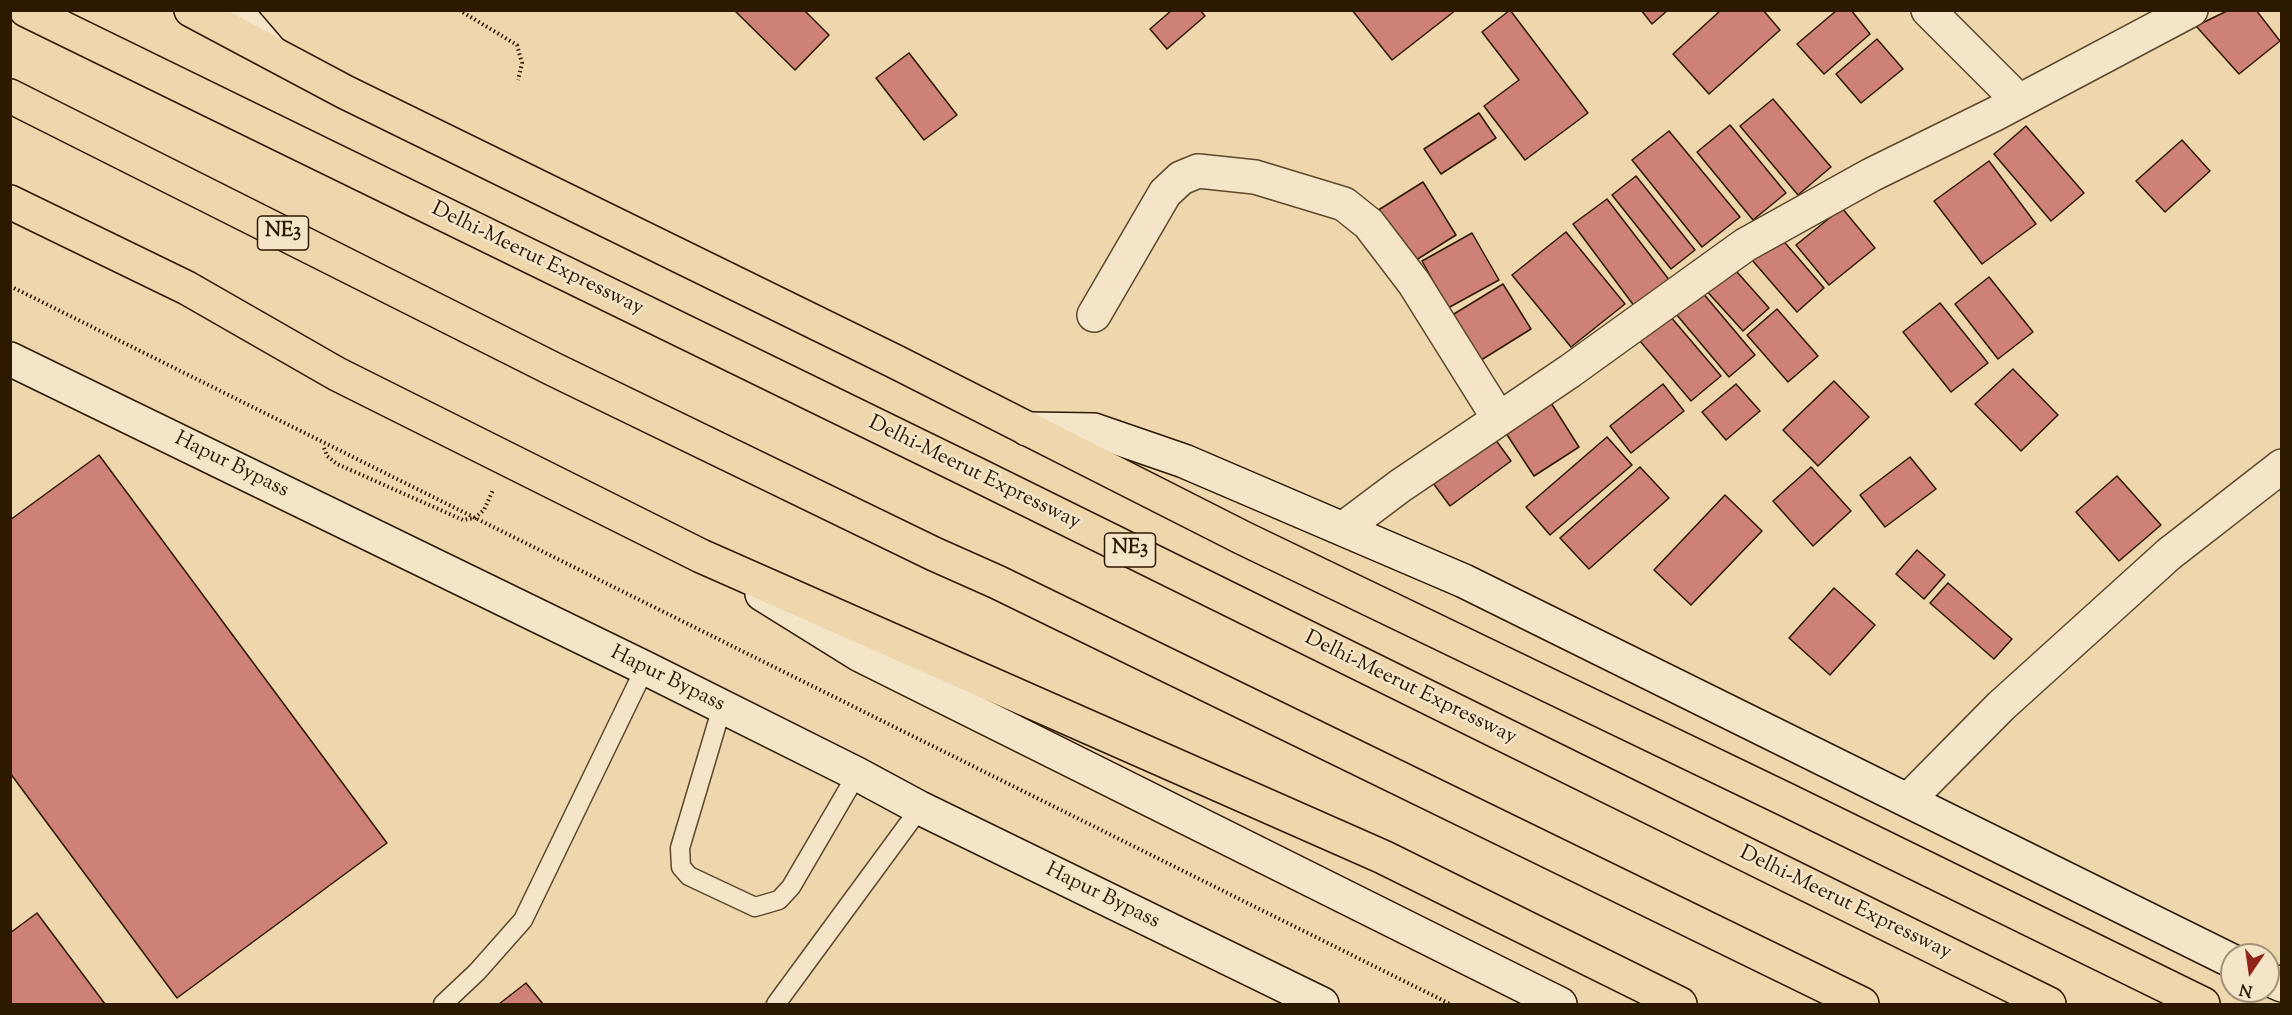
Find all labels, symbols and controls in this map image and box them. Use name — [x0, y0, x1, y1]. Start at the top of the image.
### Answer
street label: Delhi-Meerut Expressway — [427, 198, 647, 322]
road number: NE3 — [258, 216, 308, 250]
street label: Delhi-Meerut Expressway — [864, 412, 1084, 536]
street label: Hapur Bypass — [170, 428, 292, 504]
road number: NE3 — [1104, 533, 1156, 567]
street label: Delhi-Meerut Expressway — [1300, 627, 1520, 751]
street label: Hapur Bypass — [606, 642, 728, 718]
street label: Delhi-Meerut Expressway — [1735, 842, 1955, 966]
street label: Hapur Bypass — [1041, 859, 1163, 935]
north arrow — [2220, 943, 2280, 1003]
text: N — [2237, 976, 2255, 1002]

